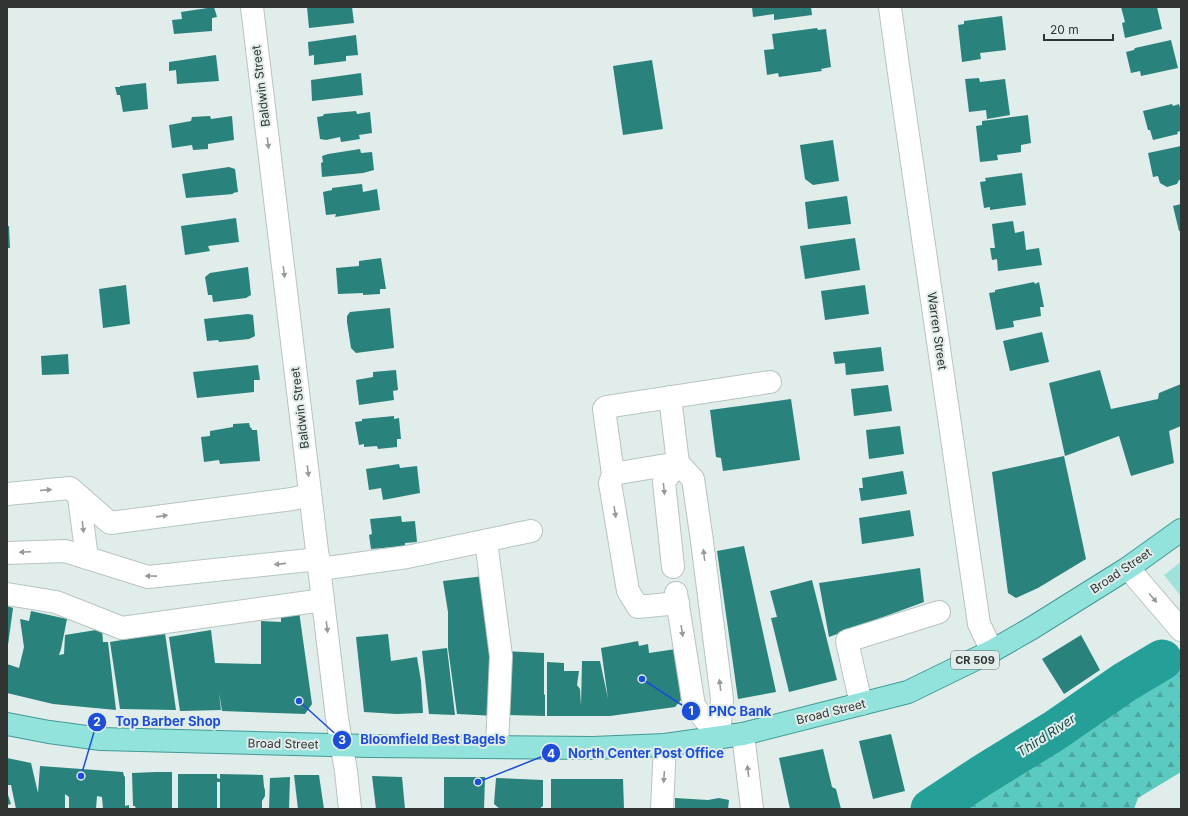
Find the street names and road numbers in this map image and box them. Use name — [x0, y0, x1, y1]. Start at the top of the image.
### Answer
street label: Baldwin Street — [248, 44, 273, 128]
street label: Warren Street — [925, 291, 950, 371]
street label: Baldwin Street — [287, 366, 312, 450]
street label: Broad Street — [1087, 545, 1154, 597]
road number: CR 509 — [951, 651, 999, 669]
street label: Broad Street — [795, 696, 867, 727]
street label: Broad Street — [247, 735, 319, 752]

